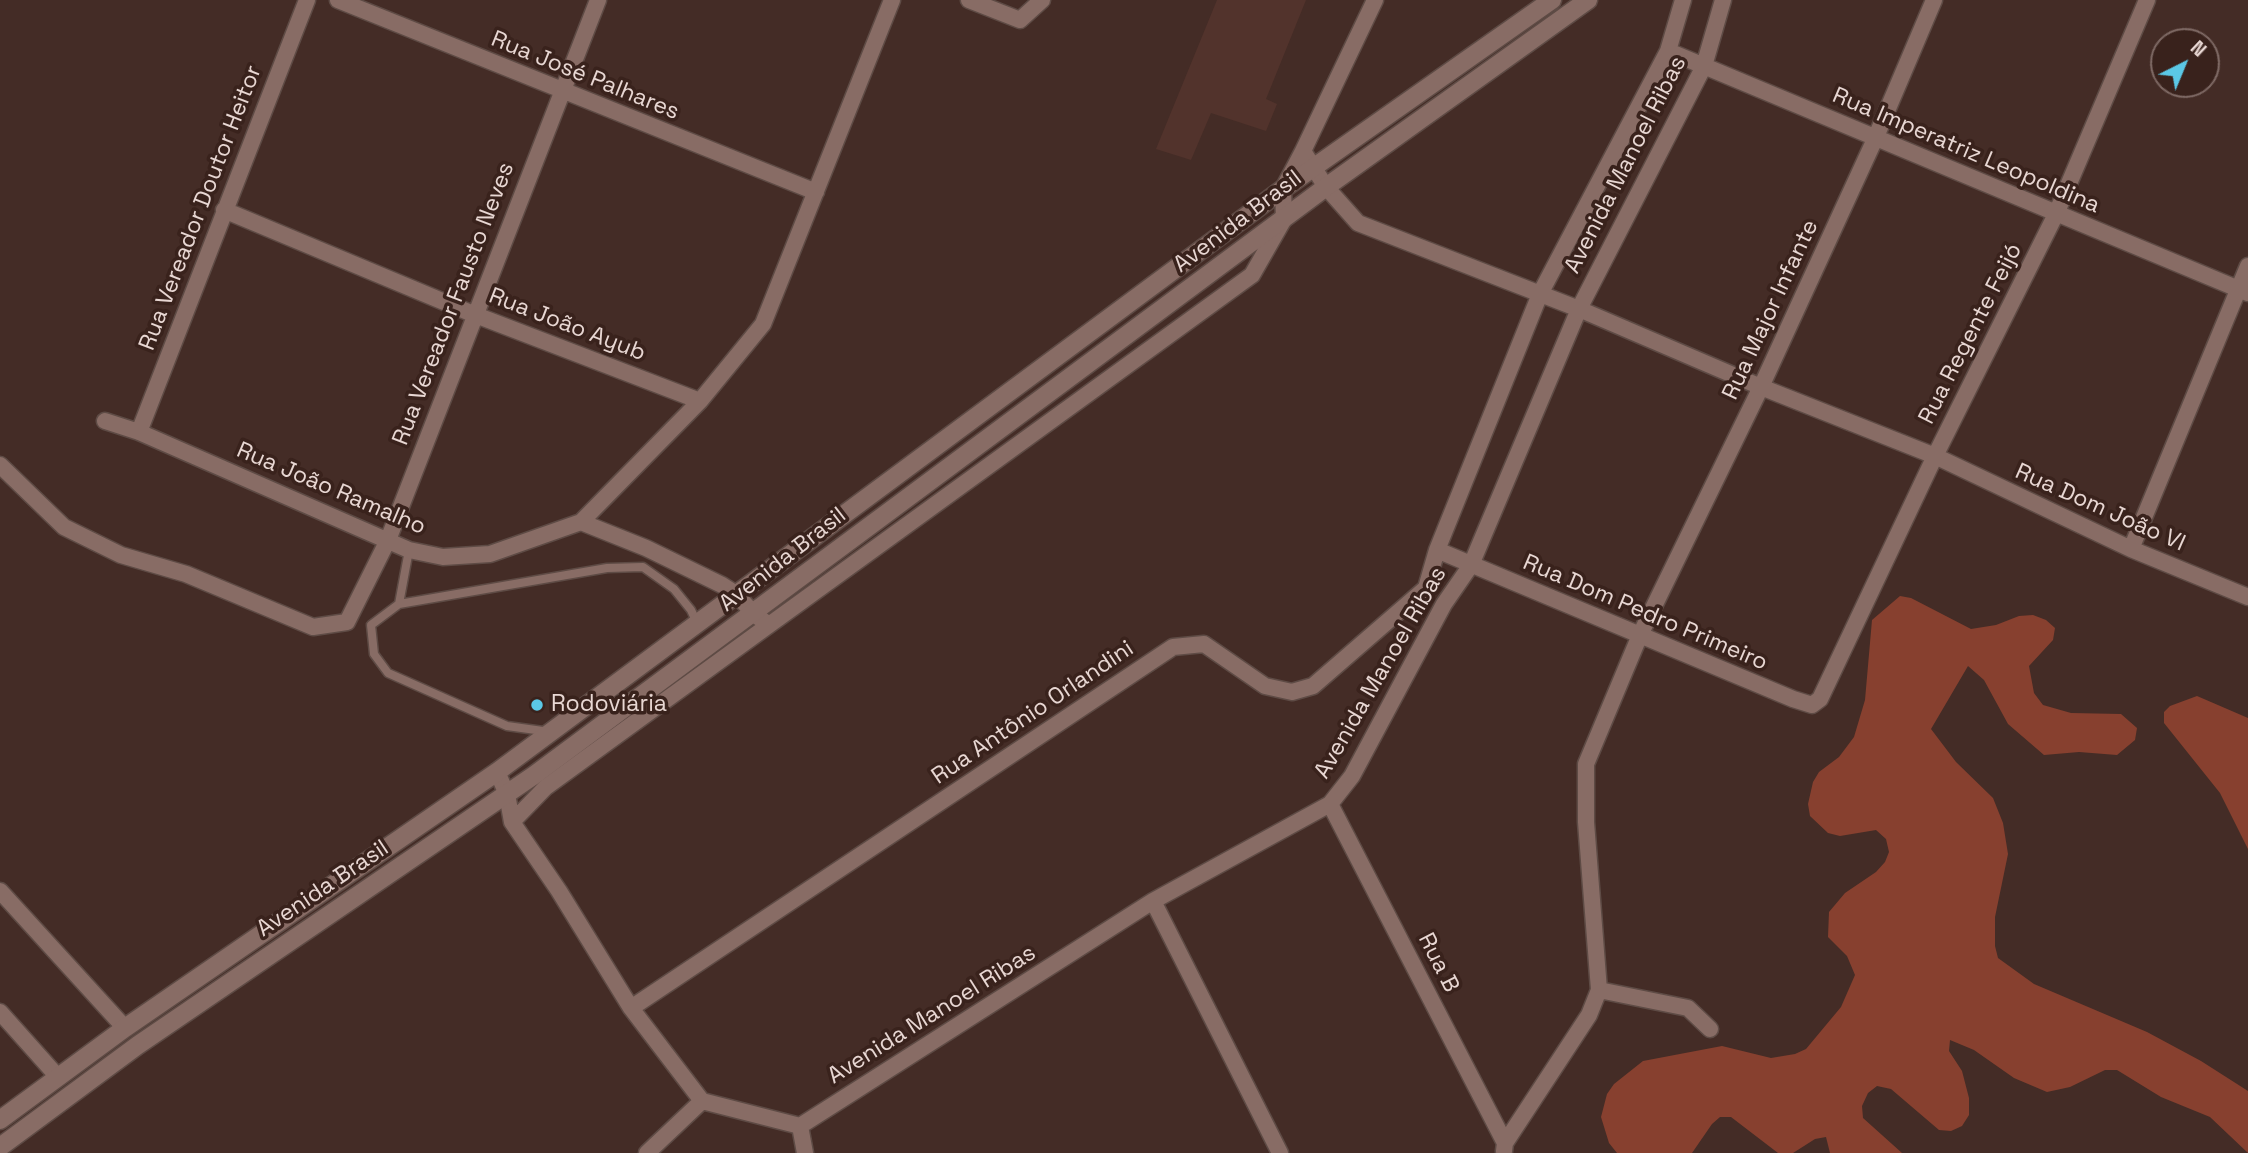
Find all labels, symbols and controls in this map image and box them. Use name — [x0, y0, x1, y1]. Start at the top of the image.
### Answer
street label: Rua José Palhares — [487, 26, 683, 126]
north arrow — [2150, 28, 2220, 98]
text: N — [2185, 35, 2211, 62]
street label: Avenida Manoel Ribas — [1559, 52, 1693, 278]
street label: Rua Vereador Doutor Heitor — [134, 62, 268, 354]
street label: Rua Imperatriz Leopoldina — [1828, 82, 2104, 220]
street label: Rua Vereador Fausto Neves — [387, 159, 521, 449]
street label: Avenida Brasil — [1168, 165, 1308, 279]
street label: Rua Major Infante — [1717, 216, 1825, 404]
street label: Rua Regente Feijó — [1914, 239, 2028, 429]
street label: Rua João Ayub — [485, 282, 649, 368]
street label: Rua João Ramalho — [232, 437, 430, 541]
street label: Rua Dom João VI — [2011, 458, 2189, 558]
street label: Avenida Brasil — [714, 502, 852, 618]
street label: Rua Dom Pedro Primeiro — [1519, 549, 1771, 677]
street label: Avenida Manoel Ribas — [1309, 562, 1453, 784]
street label: Rua Antônio Orlandini — [927, 635, 1139, 791]
place label: Rodoviária — [551, 691, 667, 719]
marker: Rodoviária — [529, 697, 545, 713]
street label: Avenida Brasil — [252, 835, 394, 943]
street label: Rua B — [1411, 929, 1465, 997]
street label: Avenida Manoel Ribas — [823, 940, 1041, 1090]

